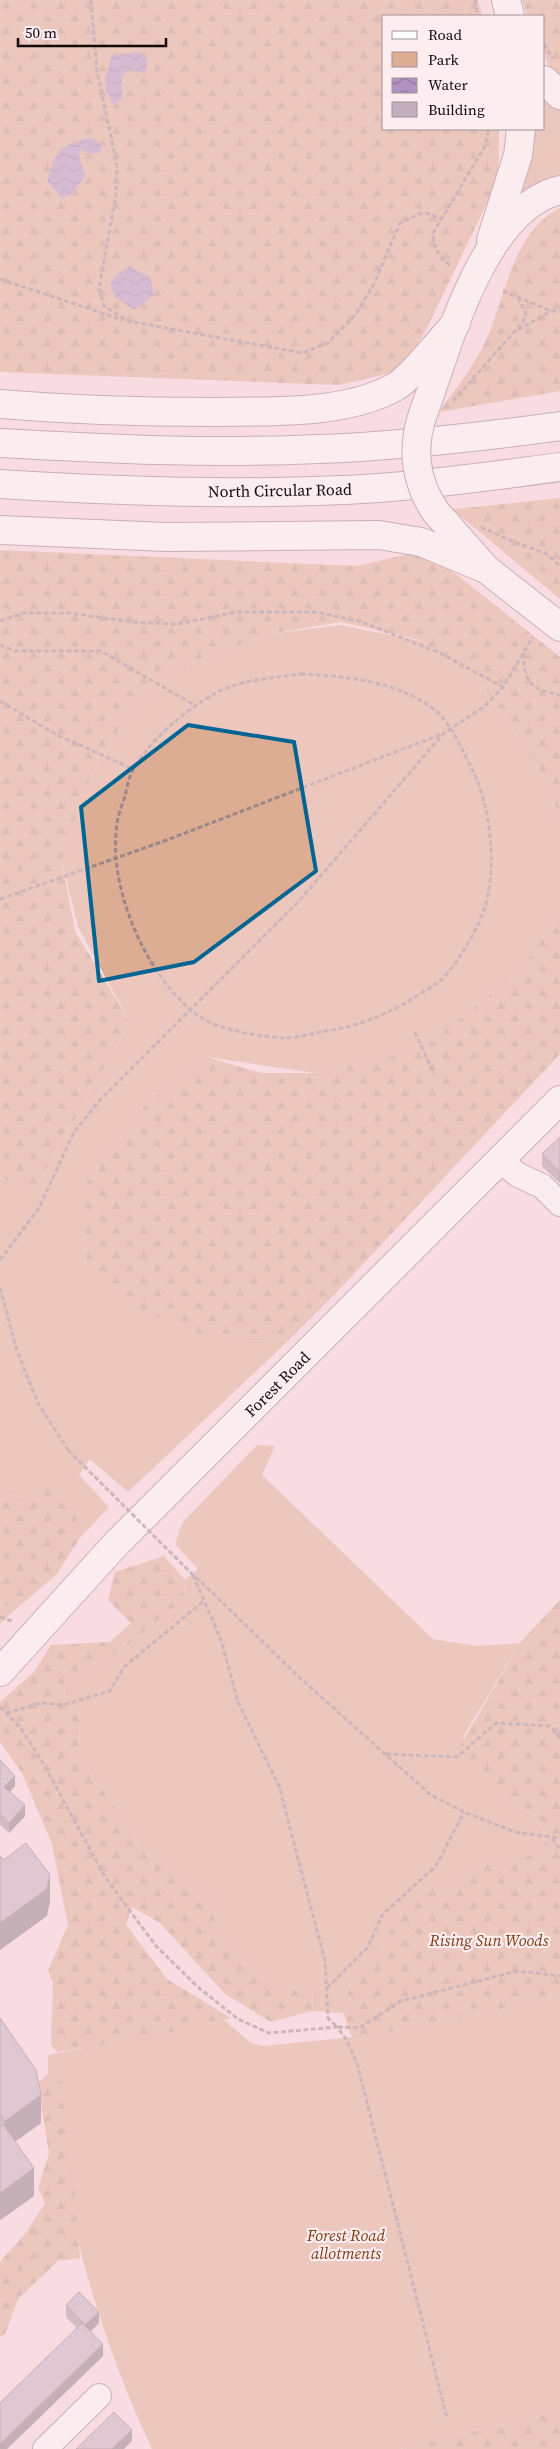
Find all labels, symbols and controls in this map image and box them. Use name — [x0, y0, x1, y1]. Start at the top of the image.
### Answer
scale bar — [18, 15, 165, 47]
legend — [382, 15, 545, 130]
text: 50 m — [25, 22, 57, 43]
text: Road — [428, 24, 462, 45]
text: Park — [428, 49, 460, 70]
text: Water — [428, 74, 469, 95]
text: Building — [428, 99, 485, 120]
street label: North Circular Road — [208, 478, 352, 502]
street label: Forest Road — [239, 1346, 315, 1422]
park label: Rising Sun Woods — [429, 1929, 549, 1951]
park label: Forest Road allotments — [306, 2224, 386, 2264]

